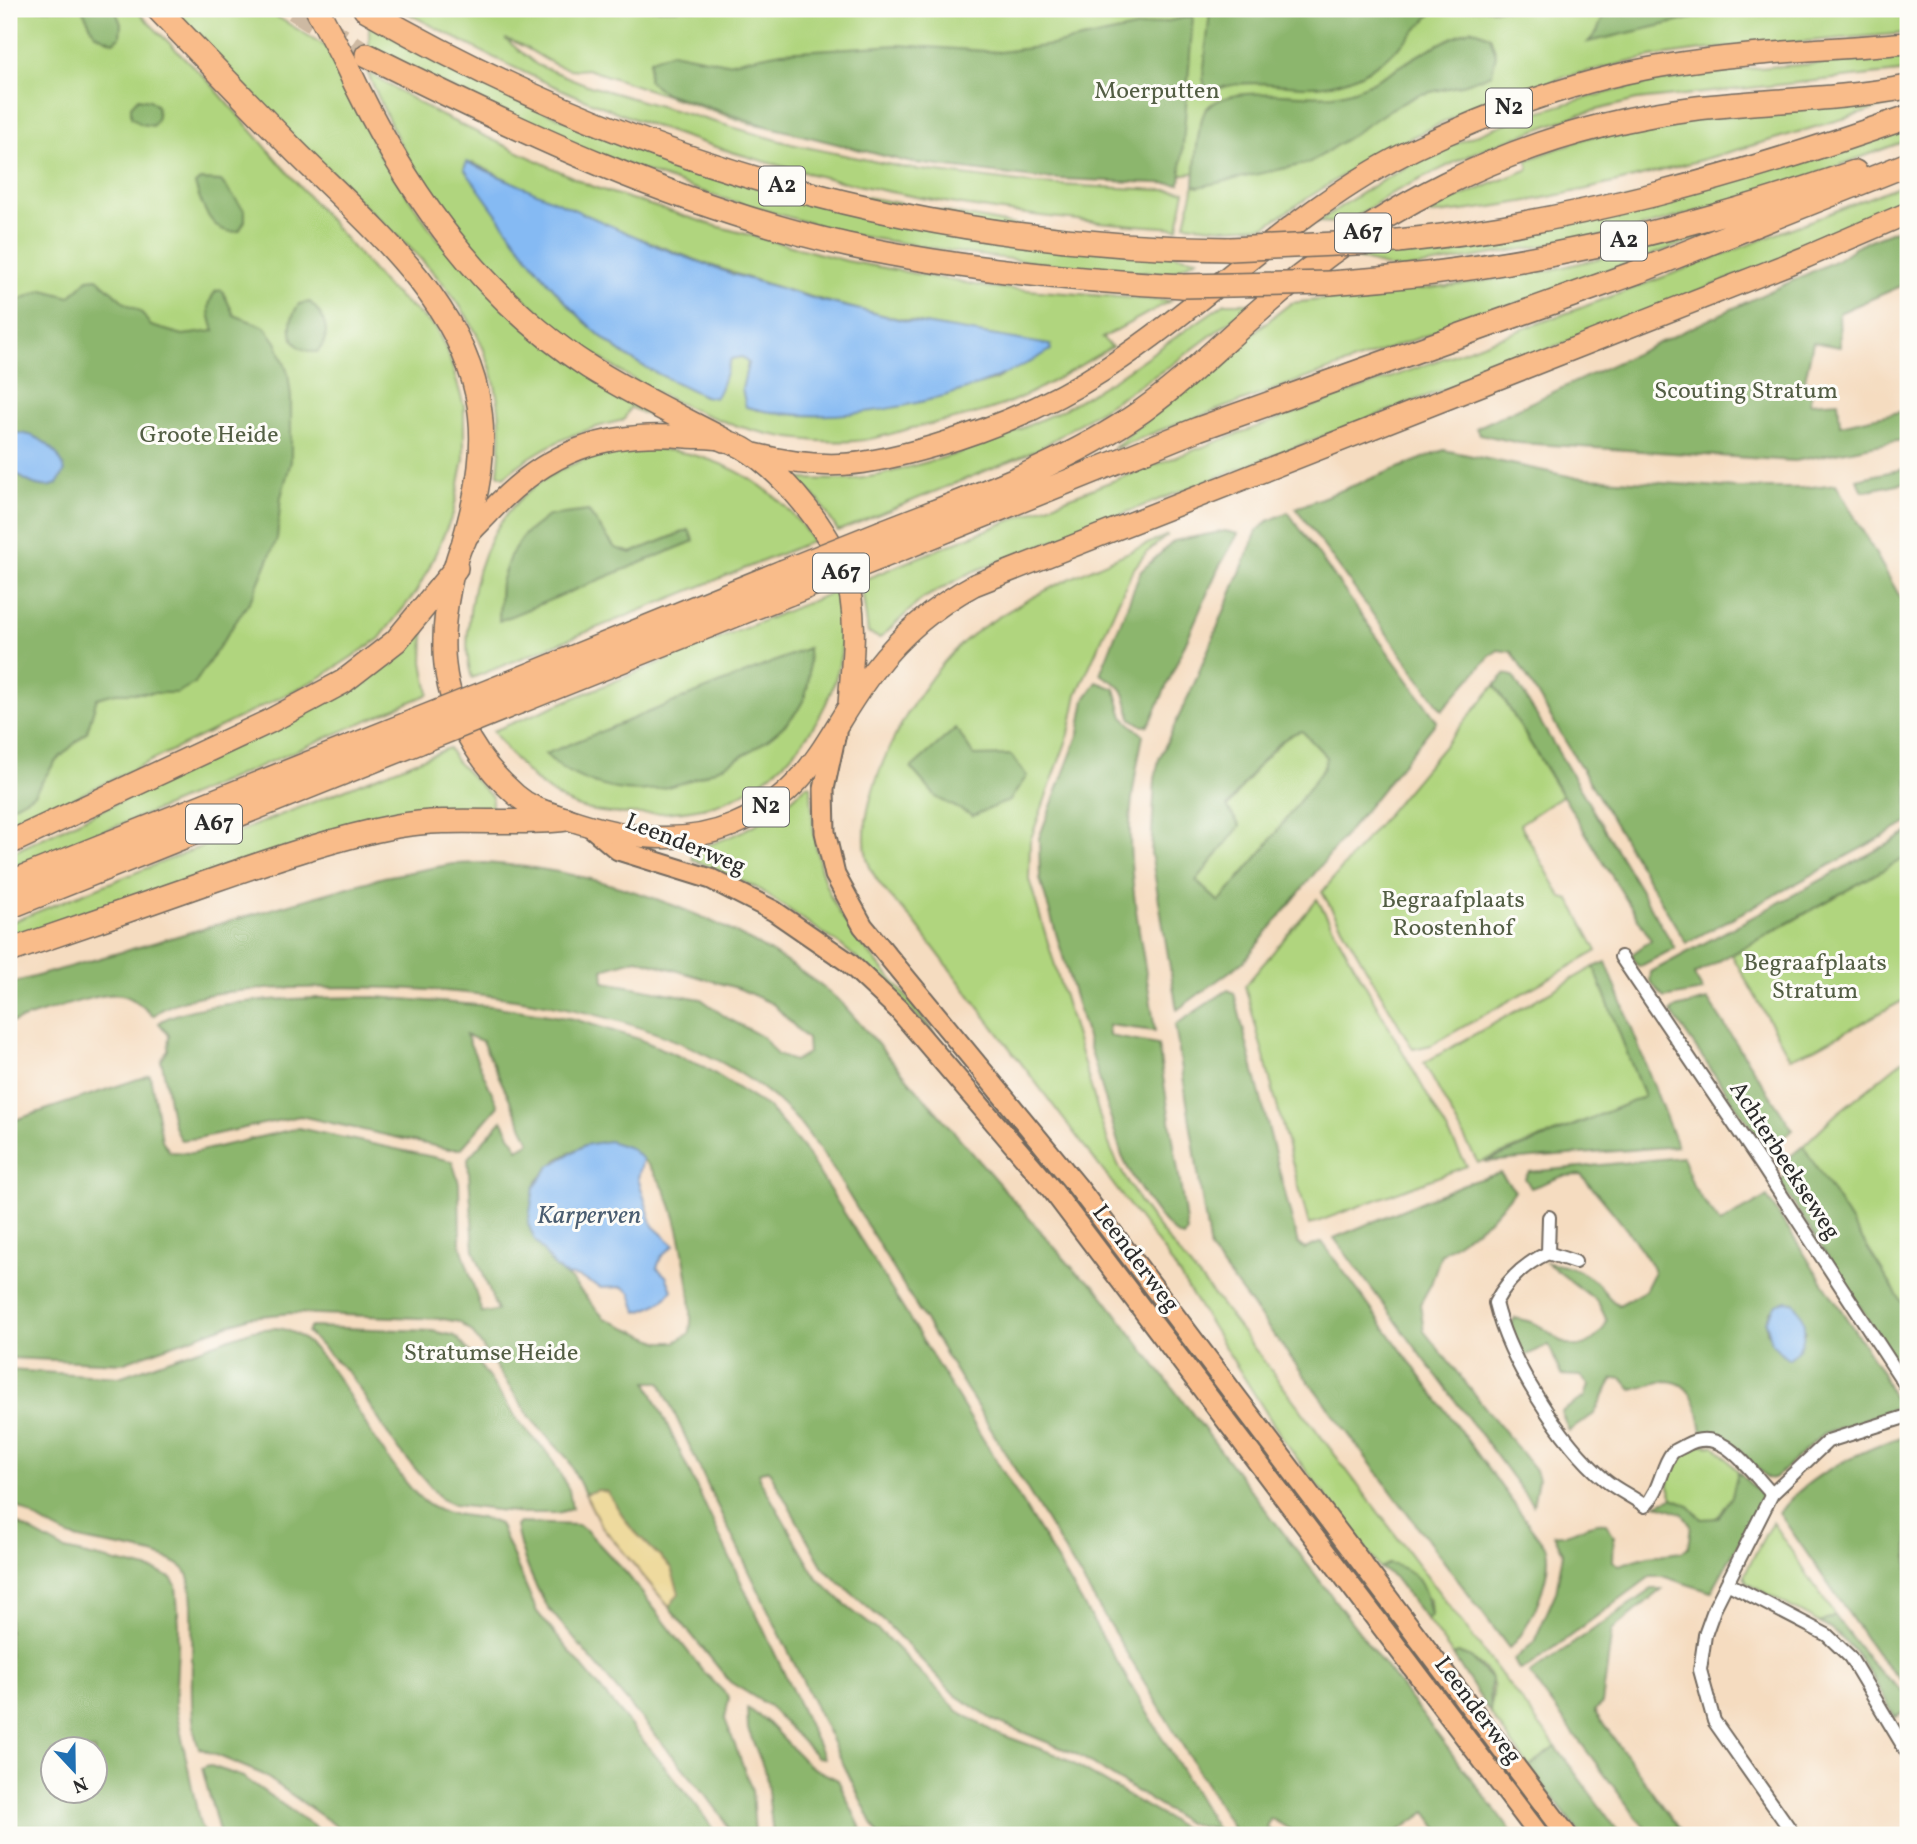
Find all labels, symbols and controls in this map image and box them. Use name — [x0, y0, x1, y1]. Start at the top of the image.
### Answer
park label: Moerputten — [1094, 75, 1220, 109]
road number: N2 — [1486, 88, 1532, 128]
road number: A2 — [759, 167, 805, 206]
road number: A67 — [1335, 214, 1391, 252]
road number: A2 — [1601, 222, 1647, 260]
park label: Scouting Stratum — [1654, 375, 1838, 409]
park label: Groote Heide — [139, 419, 279, 453]
road number: A67 — [813, 554, 869, 593]
road number: N2 — [743, 788, 789, 827]
road number: A67 — [186, 804, 242, 844]
street label: Leenderweg — [620, 805, 750, 885]
park label: Begraafplaats Roostenhof — [1381, 884, 1525, 946]
park label: Begraafplaats Stratum — [1743, 947, 1887, 1009]
street label: Achterbeekseweg — [1720, 1075, 1848, 1247]
water label: Karperven — [537, 1198, 641, 1234]
street label: Leenderweg — [1083, 1198, 1187, 1320]
park label: Stratumse Heide — [404, 1337, 578, 1371]
street label: Leenderweg — [1425, 1650, 1529, 1772]
north arrow — [38, 1736, 108, 1806]
text: N — [68, 1769, 91, 1799]

